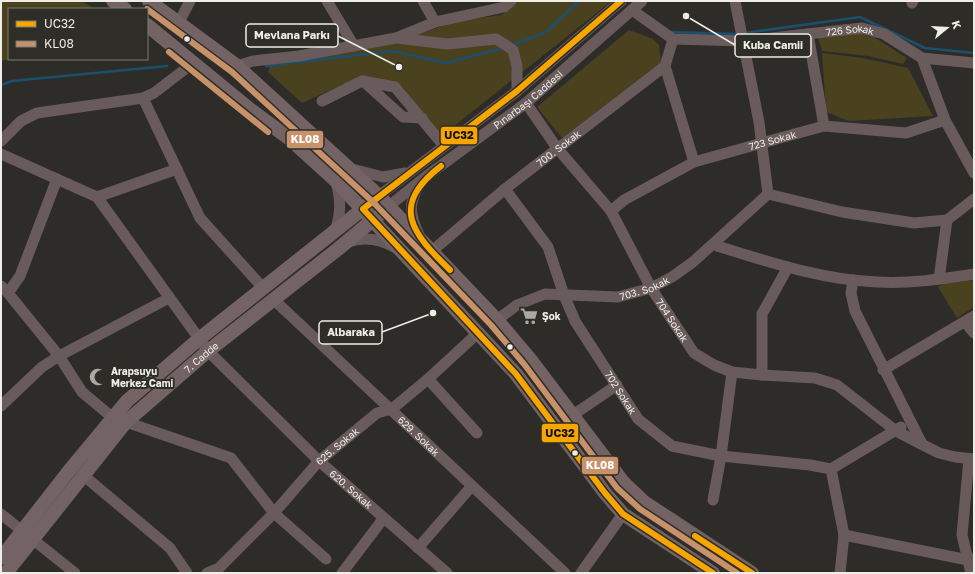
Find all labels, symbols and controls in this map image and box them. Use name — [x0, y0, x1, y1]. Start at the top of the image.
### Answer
legend — [8, 8, 148, 60]
north arrow — [927, 8, 967, 48]
text: UC32 — [44, 16, 75, 31]
text: K — [950, 19, 964, 31]
street label: 726 Sokak — [825, 22, 876, 38]
callout: Mevlana Parkı — [246, 24, 338, 47]
text: Mevlana Parkı — [254, 28, 330, 41]
unlabelled marker — [182, 34, 192, 44]
callout: Kuba Camii — [735, 34, 811, 57]
text: KL08 — [44, 36, 74, 51]
text: Kuba Camii — [743, 38, 803, 51]
street label: Pınarbaşı Caddesi — [491, 68, 565, 131]
line badge: UC32 — [440, 126, 478, 145]
street label: 700. Sokak — [534, 127, 583, 169]
text: UC32 — [444, 128, 474, 141]
street label: 723 Sokak — [747, 128, 798, 152]
line badge: KL08 — [286, 130, 324, 149]
text: KL08 — [291, 132, 319, 145]
street label: 703. Sokak — [618, 273, 672, 302]
street label: 704 Sokak — [654, 296, 691, 344]
supermarket icon: Şok — [519, 306, 539, 326]
place label: Şok — [542, 310, 561, 322]
callout: Albaraka — [319, 321, 382, 344]
text: Albaraka — [327, 325, 375, 338]
street label: 7. Cadde — [181, 339, 221, 375]
unlabelled marker — [505, 342, 515, 352]
place label: Arapsuyu Merkez Cami — [111, 365, 173, 389]
mosque icon: Arapsuyu Merkez Cami — [88, 367, 108, 387]
street label: 702 Sokak — [603, 369, 639, 417]
street label: 629. Sokak — [396, 413, 442, 459]
line badge: UC32 — [541, 423, 579, 443]
street label: 625. Sokak — [313, 424, 361, 467]
text: UC32 — [545, 426, 575, 439]
unlabelled marker — [570, 448, 580, 458]
line badge: KL08 — [581, 456, 619, 475]
text: KL08 — [586, 458, 614, 471]
street label: 620. Sokak — [327, 467, 375, 511]

